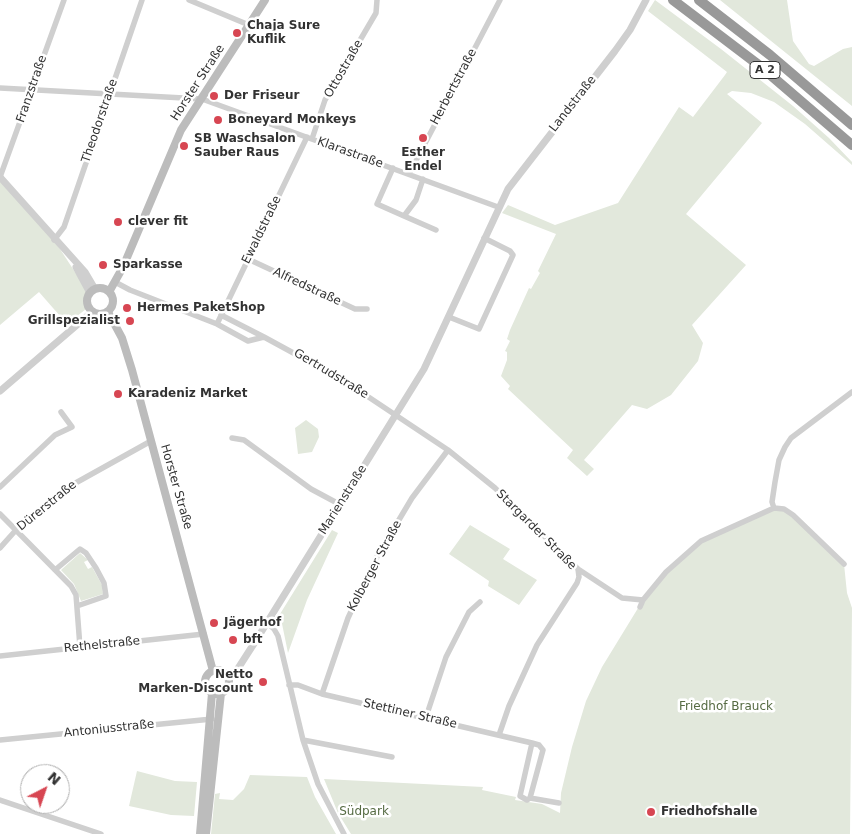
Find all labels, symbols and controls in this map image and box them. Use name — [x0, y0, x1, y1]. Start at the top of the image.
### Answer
place label: Chaja Sure Kuflik — [247, 19, 320, 47]
marker: Chaja Sure Kuflik — [231, 27, 243, 39]
street label: Ottostraße — [322, 38, 366, 100]
street label: Horster Straße — [168, 42, 228, 124]
street label: Herbertstraße — [428, 46, 480, 128]
street label: Franzstraße — [14, 53, 50, 125]
road number: A 2 — [750, 62, 780, 78]
street label: Landstraße — [547, 73, 599, 135]
street label: Theodorstraße — [79, 77, 121, 165]
place label: Der Friseur — [224, 89, 299, 103]
marker: Der Friseur — [208, 90, 220, 102]
place label: Boneyard Monkeys — [228, 113, 356, 127]
marker: Boneyard Monkeys — [212, 114, 224, 126]
place label: SB Waschsalon Sauber Raus — [194, 132, 296, 160]
marker: Esther Endel — [417, 132, 429, 144]
street label: Klarastraße — [315, 134, 385, 172]
marker: SB Waschsalon Sauber Raus — [178, 140, 190, 152]
place label: Esther Endel — [401, 146, 445, 174]
street label: Ewaldstraße — [239, 194, 285, 266]
place label: clever fit — [128, 215, 188, 229]
marker: clever fit — [112, 216, 124, 228]
place label: Sparkasse — [113, 258, 183, 272]
marker: Sparkasse — [97, 259, 109, 271]
street label: Alfredstraße — [271, 265, 343, 309]
place label: Hermes PaketShop — [137, 301, 265, 315]
marker: Hermes PaketShop — [121, 302, 133, 314]
place label: Grillspezialist — [28, 314, 120, 328]
marker: Grillspezialist — [124, 315, 136, 327]
street label: Gertrudstraße — [291, 346, 371, 402]
place label: Karadeniz Market — [128, 387, 247, 401]
marker: Karadeniz Market — [112, 388, 124, 400]
street label: Horster Straße — [157, 443, 195, 531]
street label: Marienstraße — [316, 463, 370, 537]
street label: Dürerstraße — [14, 478, 80, 534]
street label: Stargarder Straße — [493, 487, 579, 573]
street label: Kolberger Straße — [345, 518, 405, 614]
place label: Jägerhof — [224, 616, 281, 630]
marker: Jägerhof — [208, 617, 220, 629]
place label: bft — [243, 633, 263, 647]
street label: Rethelstraße — [63, 634, 141, 656]
marker: bft — [227, 634, 239, 646]
place label: Netto Marken-Discount — [138, 668, 253, 696]
marker: Netto Marken-Discount — [257, 676, 269, 688]
street label: Stettiner Straße — [362, 696, 458, 732]
park label: Friedhof Brauck — [679, 700, 773, 714]
street label: Antoniusstraße — [63, 717, 155, 741]
north arrow — [20, 764, 70, 814]
text: N — [45, 769, 64, 788]
park label: Südpark — [339, 805, 389, 819]
place label: Friedhofshalle — [661, 805, 757, 819]
marker: Friedhofshalle — [645, 806, 657, 818]

